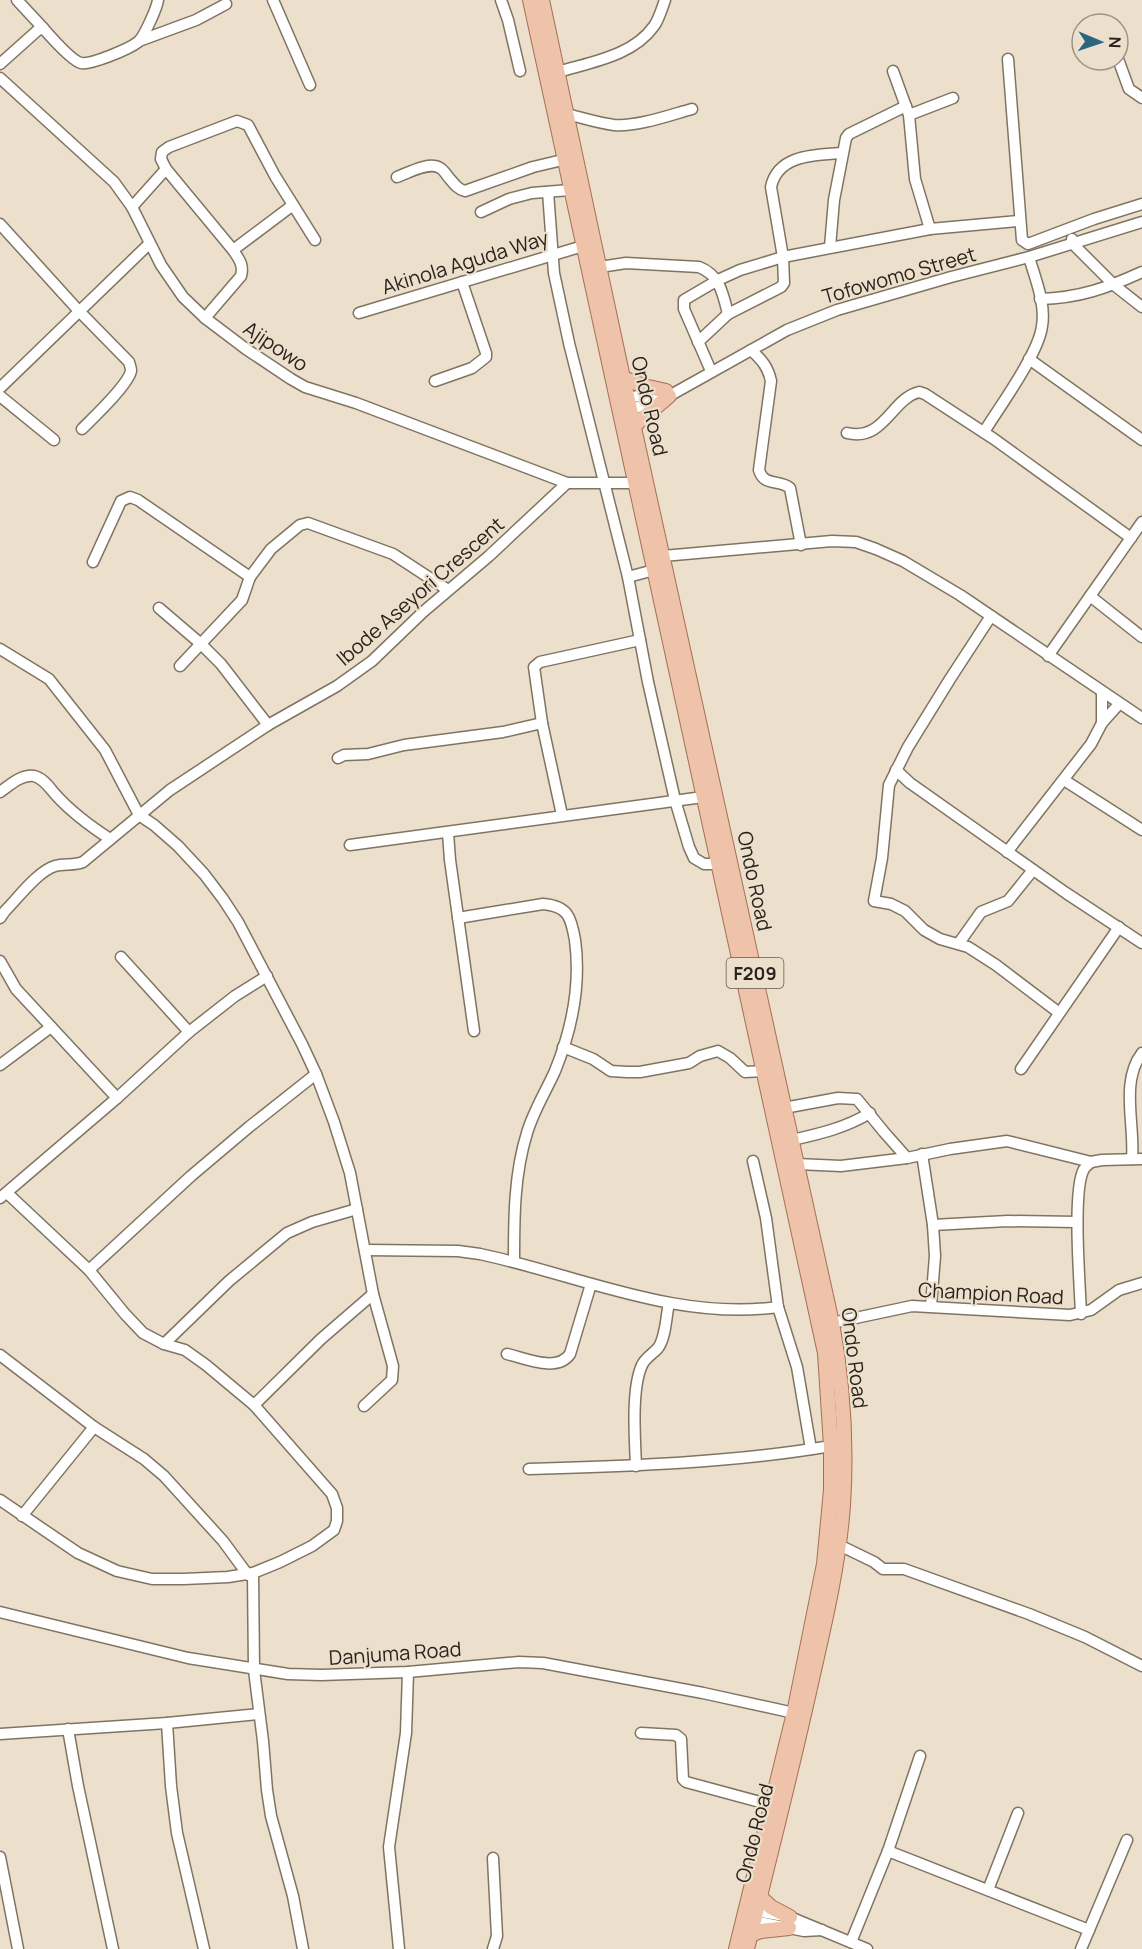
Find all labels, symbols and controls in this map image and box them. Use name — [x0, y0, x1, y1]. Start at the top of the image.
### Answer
north arrow — [1070, 12, 1130, 72]
text: N — [1104, 36, 1126, 49]
street label: Akinola Aguda Way — [378, 224, 552, 300]
street label: Tofowomo Street — [819, 240, 979, 310]
street label: Ajipowo — [238, 315, 314, 378]
street label: Ondo Road — [625, 354, 675, 458]
street label: Ibode Aseyori Crescent — [330, 511, 510, 671]
street label: Ondo Road — [731, 829, 779, 933]
road number: F209 — [726, 958, 783, 988]
street label: Champion Road — [917, 1276, 1065, 1310]
street label: Ondo Road — [835, 1306, 875, 1410]
street label: Danjuma Road — [328, 1635, 462, 1671]
street label: Ondo Road — [729, 1781, 779, 1885]

